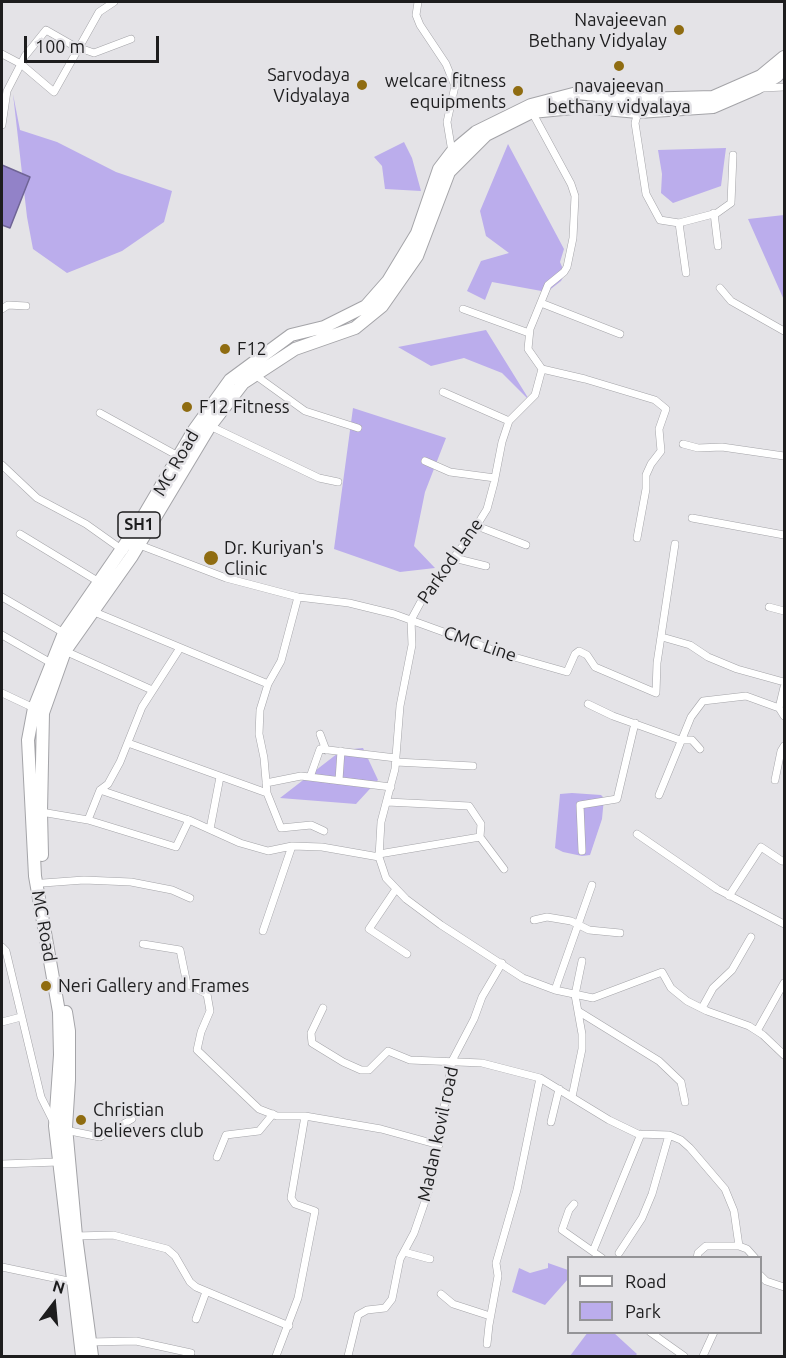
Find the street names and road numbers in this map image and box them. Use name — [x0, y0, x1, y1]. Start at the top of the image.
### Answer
street label: MC Road — [149, 426, 203, 500]
road number: SH1 — [118, 512, 160, 538]
street label: Parkod Lane — [413, 514, 487, 608]
street label: CMC Line — [441, 621, 519, 667]
street label: MC Road — [27, 889, 61, 963]
street label: Madan kovil road — [413, 1065, 463, 1203]

